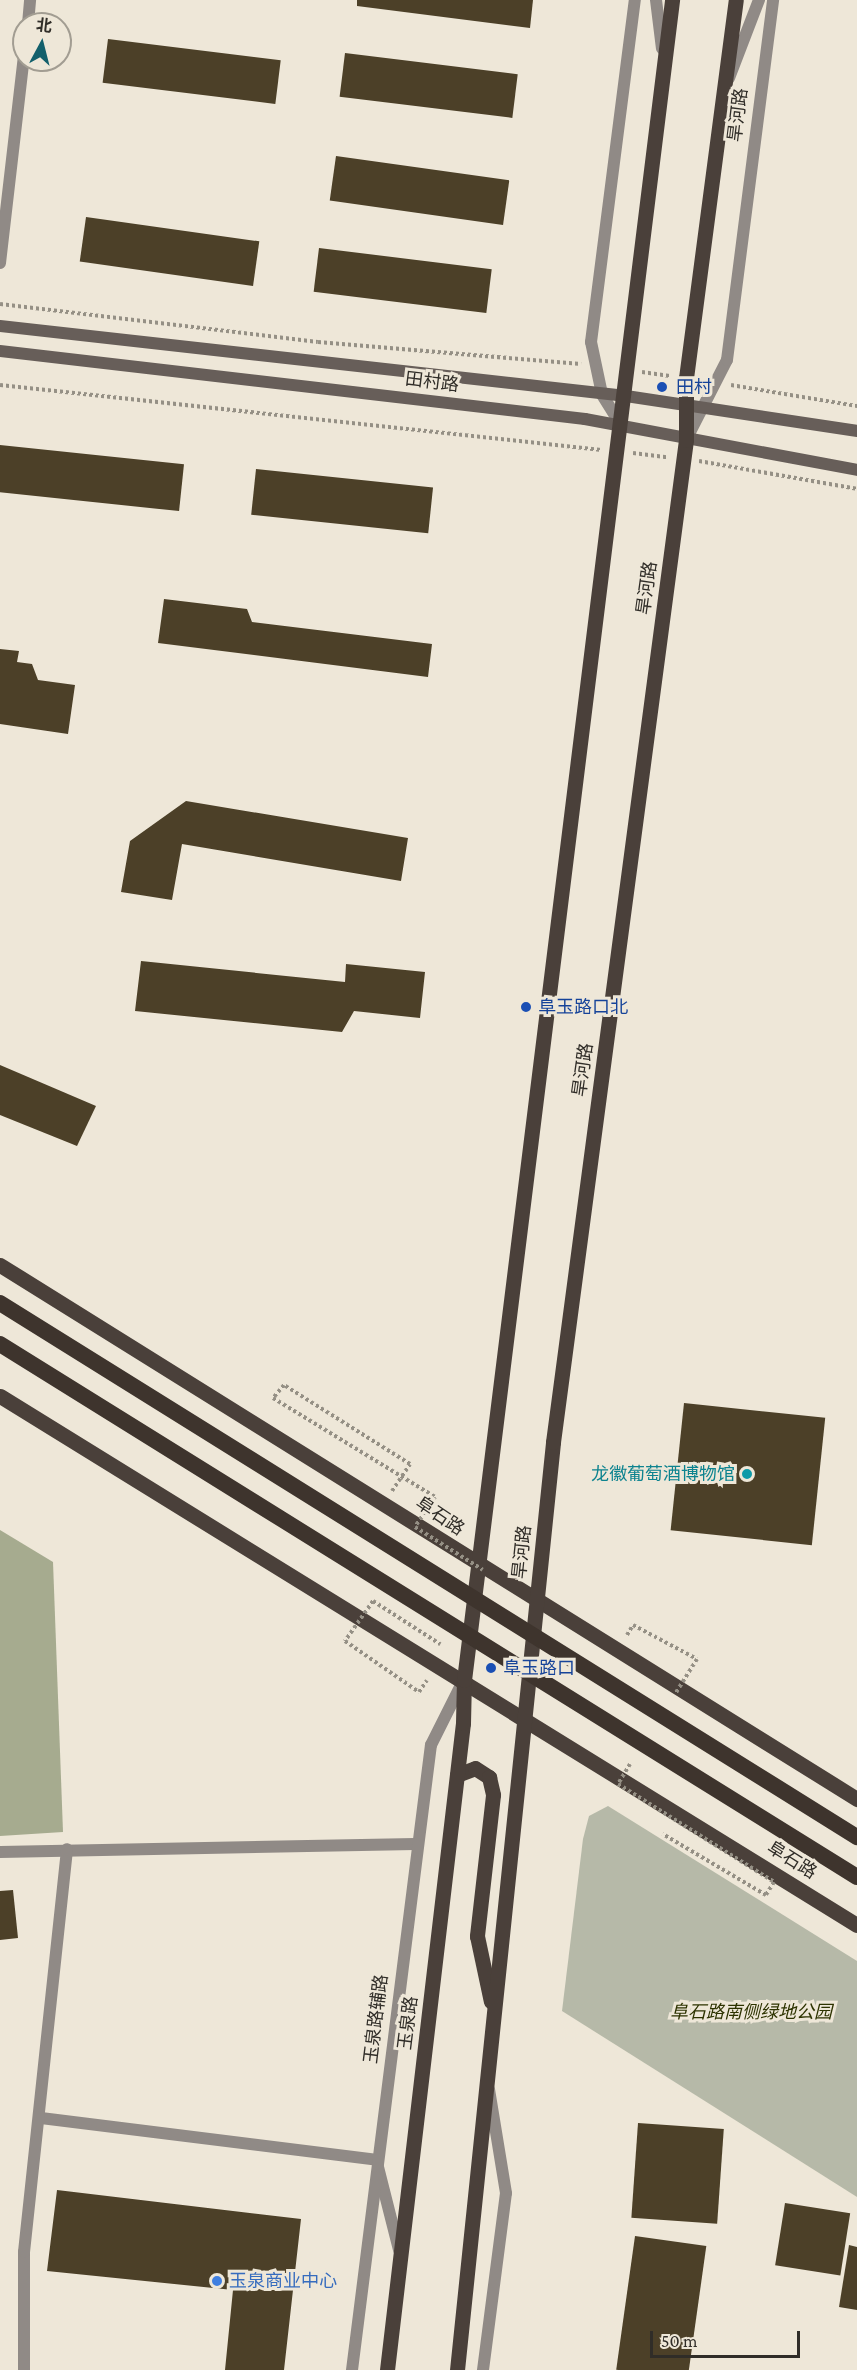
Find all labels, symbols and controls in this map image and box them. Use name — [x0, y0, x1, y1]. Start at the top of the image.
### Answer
north arrow — [12, 12, 72, 72]
text: 北 — [35, 16, 53, 35]
street label: 旱河路 — [724, 87, 752, 143]
street label: 田村路 — [404, 368, 460, 396]
place label: 田村 — [676, 376, 712, 398]
marker: 田村 — [653, 378, 671, 396]
street label: 旱河路 — [633, 560, 661, 616]
place label: 阜玉路口北 — [538, 996, 628, 1018]
marker: 阜玉路口北 — [519, 1000, 533, 1014]
street label: 旱河路 — [569, 1042, 597, 1098]
place label: 龙徽葡萄酒博物馆 — [591, 1463, 735, 1485]
marker: 龙徽葡萄酒博物馆 — [740, 1467, 754, 1481]
street label: 阜石路 — [412, 1492, 468, 1540]
street label: 旱河路 — [508, 1524, 536, 1580]
place label: 阜玉路口 — [503, 1657, 575, 1679]
marker: 阜玉路口 — [484, 1661, 498, 1675]
street label: 阜石路 — [763, 1837, 821, 1883]
street label: 玉泉路辅路 — [360, 1973, 392, 2065]
street label: 玉泉路 — [394, 1995, 422, 2051]
park label: 阜石路南侧绿地公园 — [670, 2001, 832, 2023]
place label: 玉泉商业中心 — [229, 2270, 337, 2292]
marker: 玉泉商业中心 — [210, 2274, 224, 2288]
scale bar — [653, 2319, 803, 2357]
text: 50 m — [661, 2331, 698, 2351]

